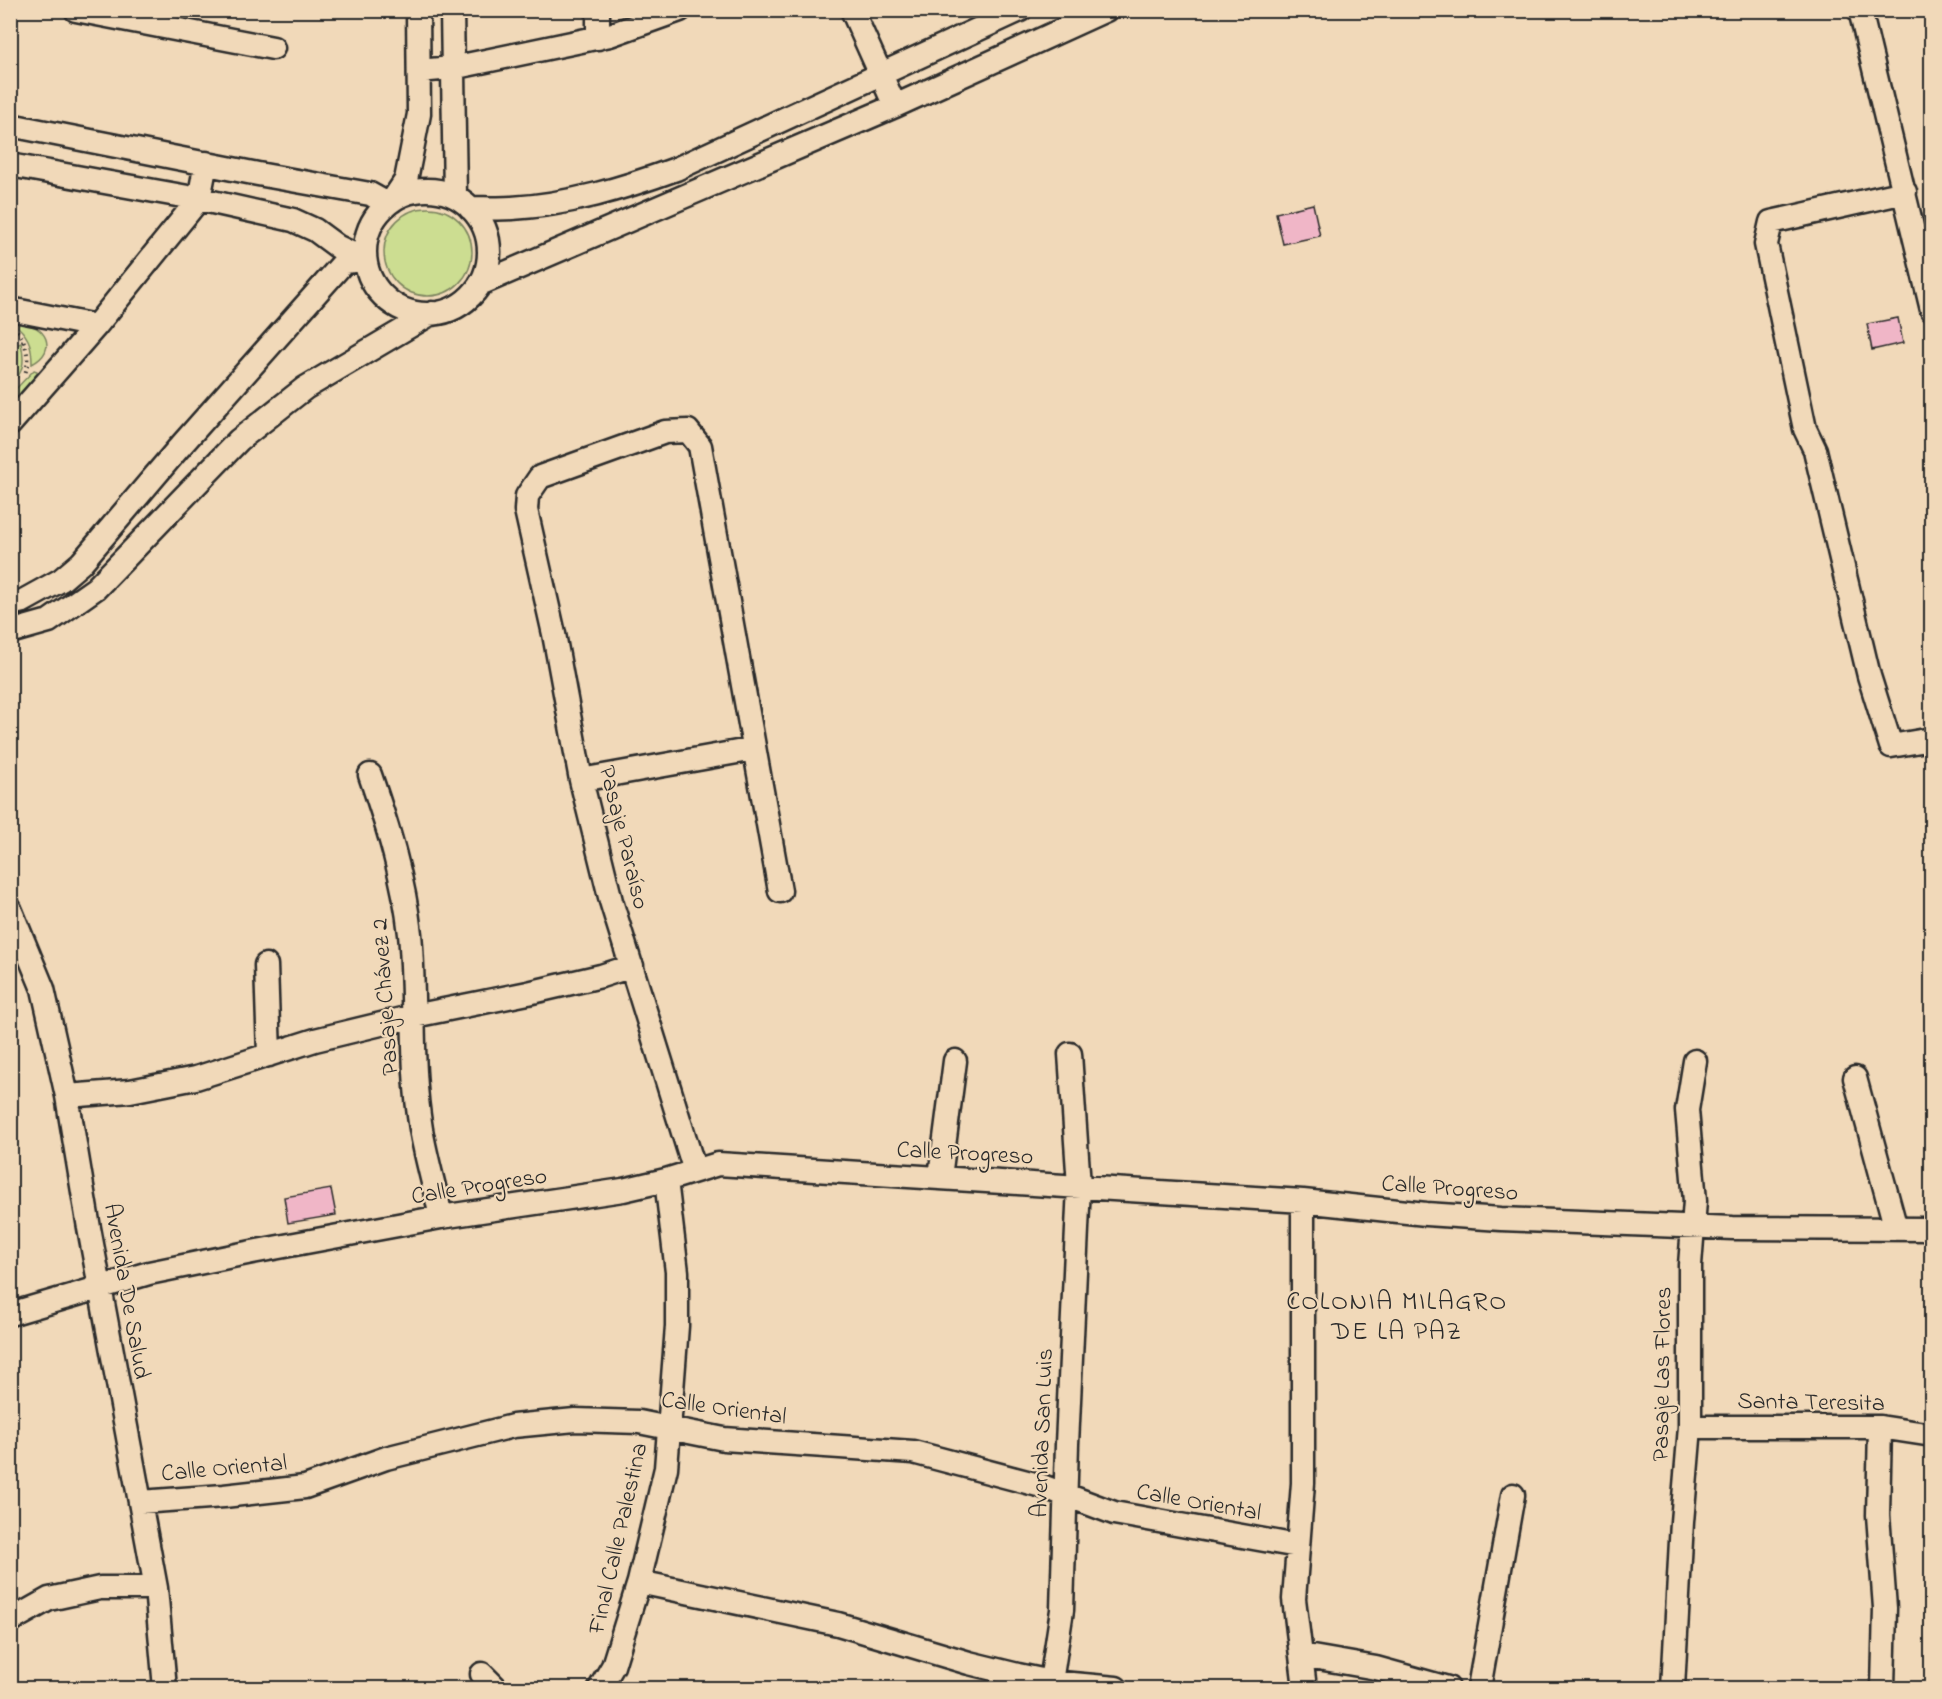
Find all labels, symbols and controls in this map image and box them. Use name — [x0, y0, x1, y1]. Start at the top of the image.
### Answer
street label: Pasaje Paraíso — [588, 762, 657, 913]
street label: Pasaje Chávez 2 — [364, 917, 409, 1077]
street label: Calle Progreso — [896, 1133, 1034, 1176]
street label: Calle Progreso — [409, 1159, 550, 1215]
street label: Calle Progreso — [1380, 1167, 1519, 1212]
street label: Avenida De Salud — [93, 1201, 158, 1383]
district label: COLONIA MILAGRO DE LA PAZ — [1286, 1284, 1508, 1352]
street label: Pasaje Las Flores — [1644, 1286, 1683, 1462]
street label: Avenida San Luis — [1023, 1348, 1064, 1518]
street label: Calle Oriental — [659, 1383, 789, 1436]
street label: Santa Teresita — [1737, 1385, 1885, 1422]
street label: Final Calle Palestina — [580, 1440, 658, 1639]
street label: Calle Oriental — [160, 1447, 289, 1492]
street label: Calle Oriental — [1133, 1475, 1264, 1532]

